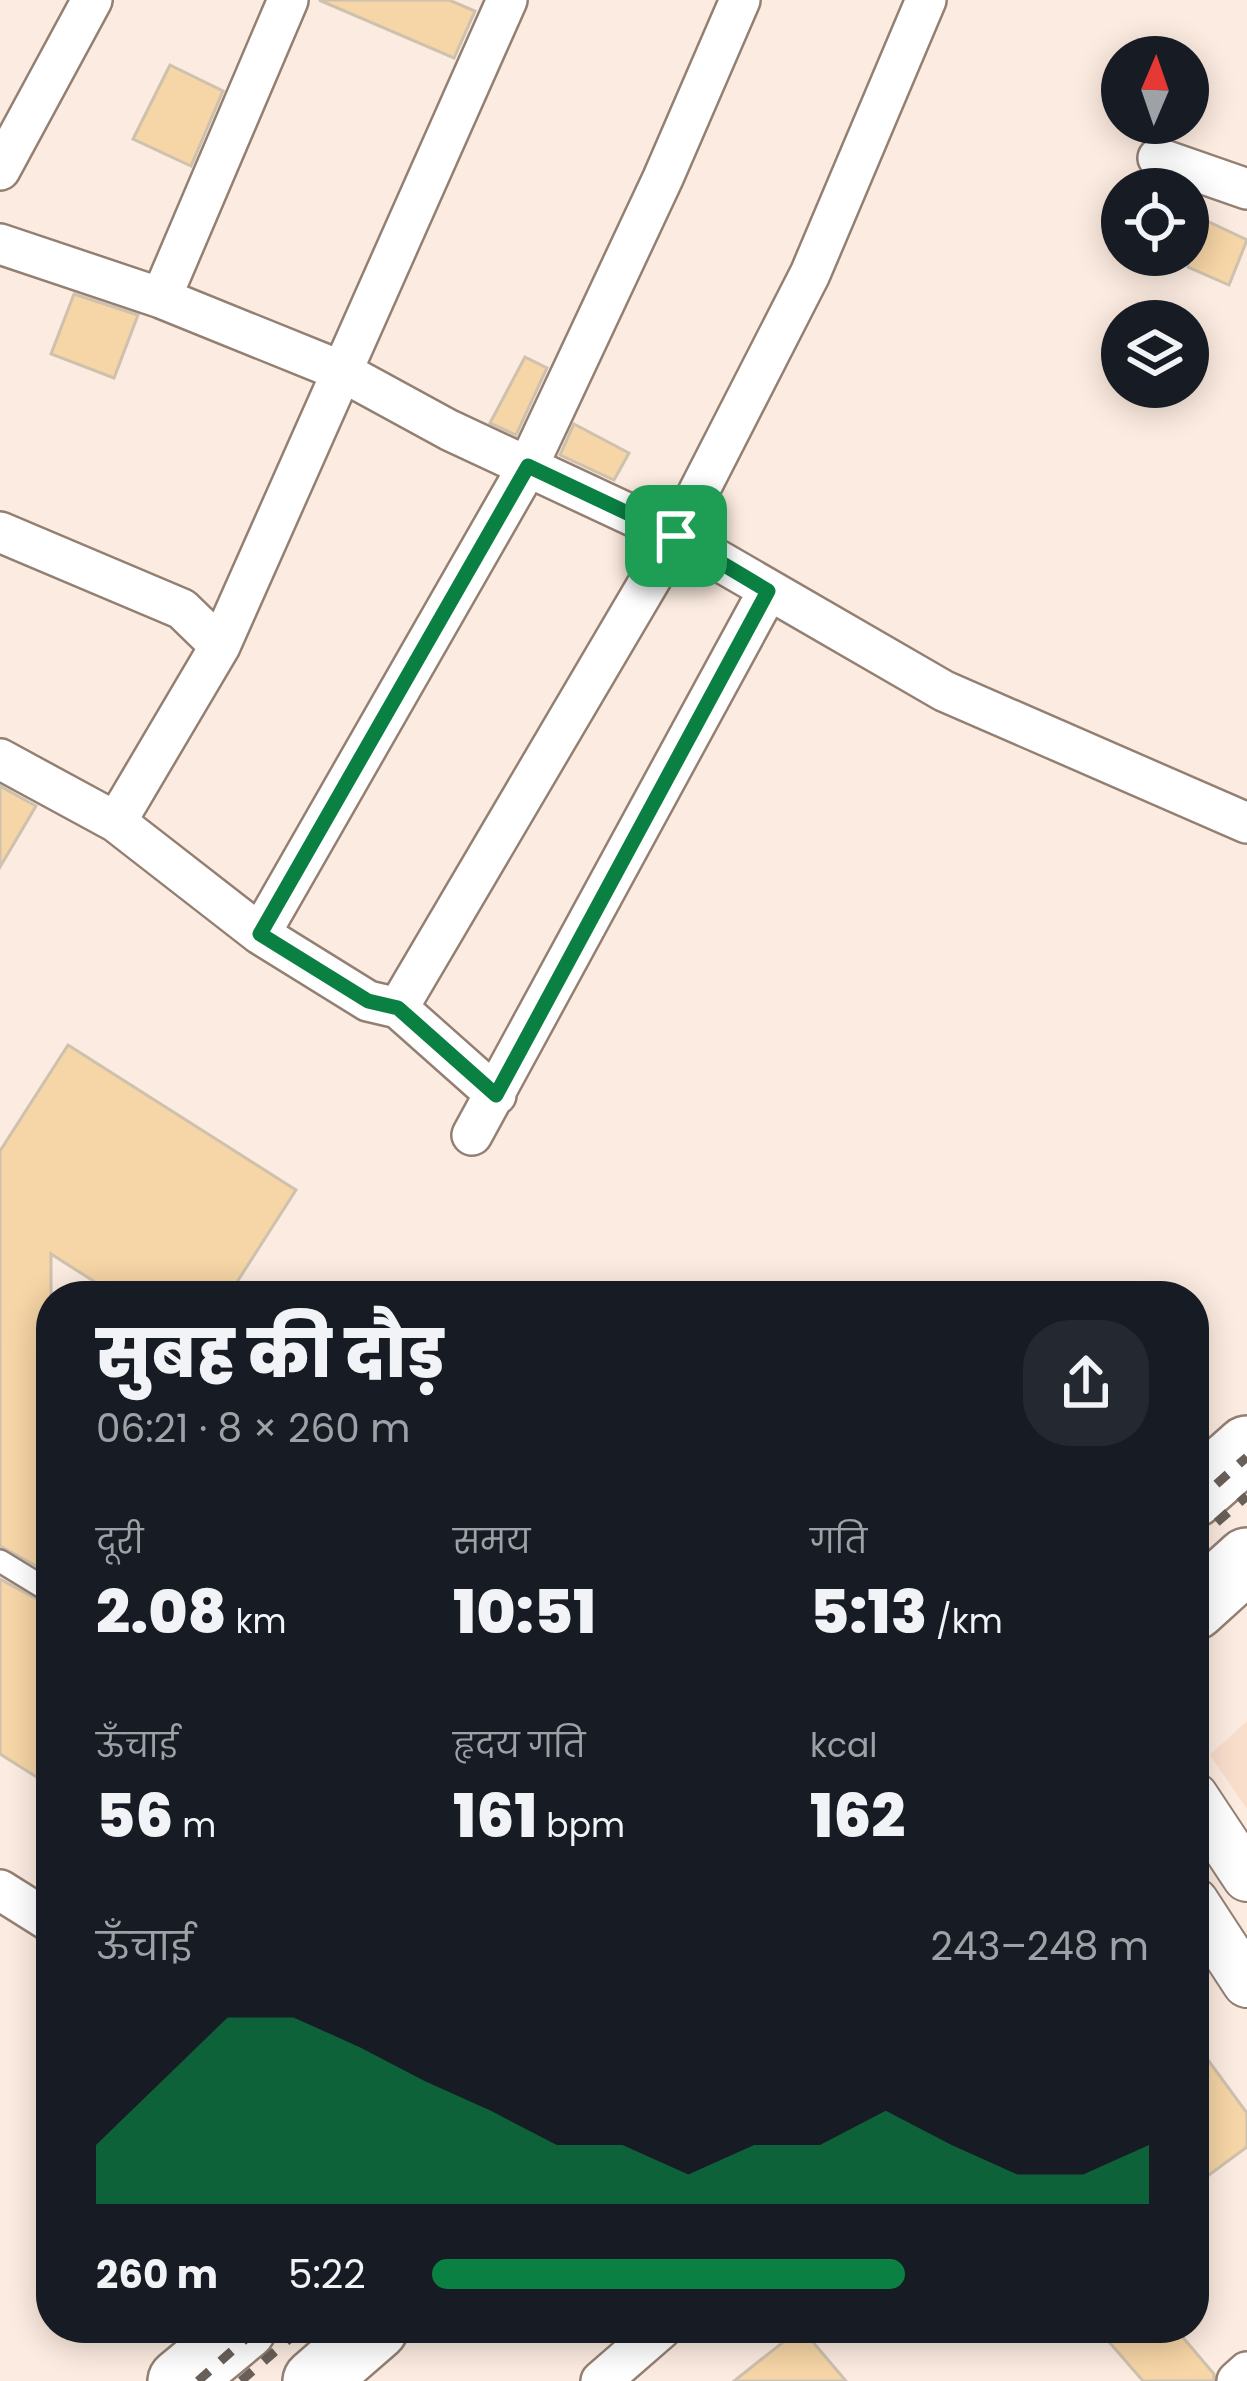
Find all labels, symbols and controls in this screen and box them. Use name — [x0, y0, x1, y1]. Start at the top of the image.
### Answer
north arrow — [1101, 36, 1209, 144]
map controls — [1101, 36, 1209, 408]
button: locate — [1101, 168, 1209, 276]
button: layers — [1101, 300, 1209, 408]
pin — [625, 485, 727, 587]
icon: arrive — [643, 503, 709, 569]
text: सुबह की दौड़ — [96, 1308, 444, 1400]
button: share — [1023, 1320, 1149, 1446]
text: 06:21 · 8 × 260 m — [96, 1401, 410, 1456]
text: दूरी — [96, 1518, 143, 1565]
text: समय — [453, 1518, 530, 1565]
text: गति — [810, 1518, 867, 1565]
text: 2.08 — [96, 1570, 227, 1654]
text: 10:51 — [453, 1570, 596, 1654]
text: 5:13 — [810, 1570, 927, 1654]
text: km — [227, 1598, 287, 1645]
text: /km — [927, 1598, 1003, 1645]
text: ऊँचाई — [96, 1722, 178, 1769]
text: हृदय गति — [453, 1722, 586, 1769]
text: kcal — [810, 1722, 877, 1769]
text: 56 — [96, 1774, 173, 1858]
text: 161 — [453, 1774, 538, 1858]
text: 162 — [810, 1774, 905, 1858]
text: m — [173, 1802, 216, 1849]
text: bpm — [538, 1802, 625, 1849]
text: ऊँचाई — [96, 1919, 193, 1974]
text: 243–248 m — [931, 1919, 1149, 1974]
text: 260 m — [96, 2247, 218, 2302]
text: 5:22 — [288, 2247, 366, 2302]

